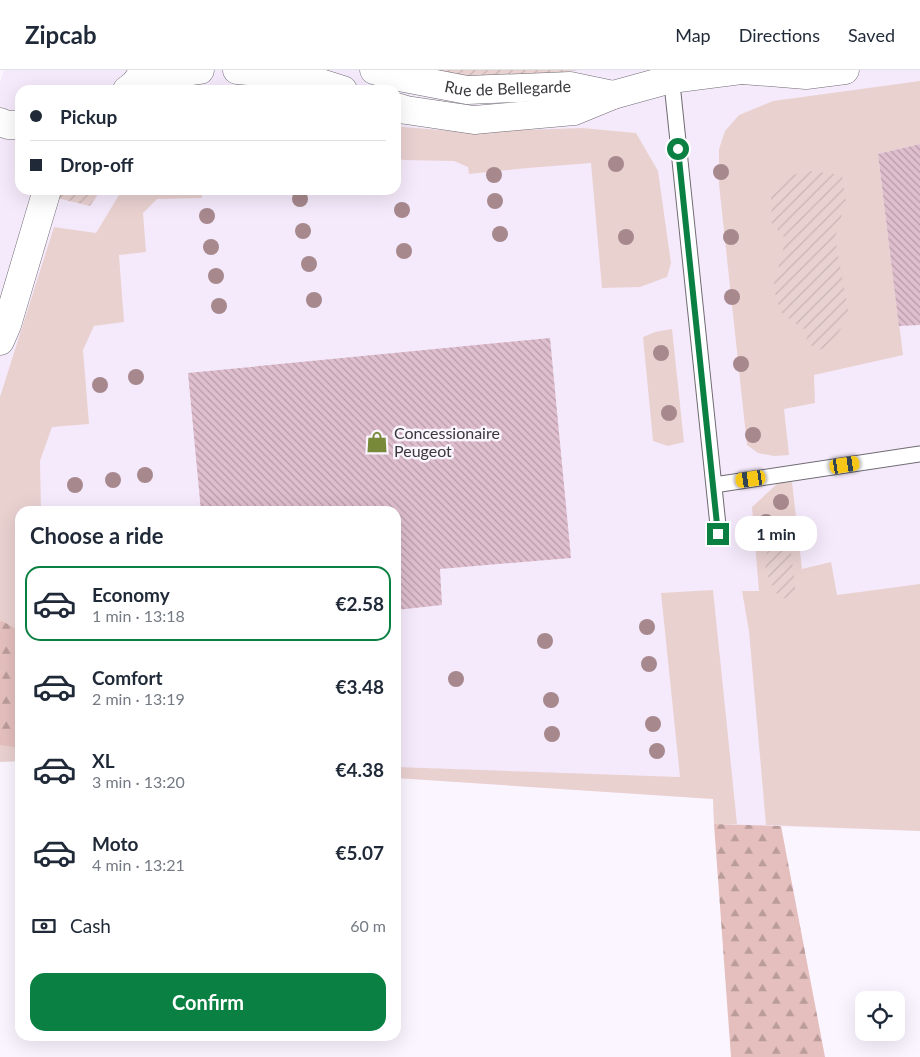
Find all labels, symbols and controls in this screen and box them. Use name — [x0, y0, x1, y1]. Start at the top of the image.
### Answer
text: Zipcab — [25, 20, 97, 49]
text: Map — [675, 24, 711, 46]
text: Directions — [739, 24, 820, 46]
text: Saved — [848, 24, 895, 46]
street label: Rue de Bellegarde — [443, 76, 571, 99]
text: Pickup — [60, 105, 117, 128]
route start — [667, 138, 689, 160]
text: Drop-off — [60, 153, 134, 176]
place label: Concessionaire Peugeot — [394, 423, 500, 460]
shop icon: Concessionaire Peugeot — [364, 429, 390, 455]
car — [829, 455, 860, 475]
car — [735, 469, 766, 489]
callout: 1 min — [736, 516, 818, 552]
text: Choose a ride — [30, 522, 164, 549]
route end — [707, 523, 729, 545]
text: 1 min — [756, 524, 796, 543]
icon: car — [32, 581, 77, 626]
text: Economy — [92, 583, 170, 606]
text: €2.58 — [335, 592, 384, 615]
text: 1 min · 13:18 — [92, 606, 185, 625]
icon: car — [32, 664, 77, 709]
text: Comfort — [92, 666, 163, 689]
text: €3.48 — [335, 675, 384, 698]
text: 2 min · 13:19 — [92, 689, 185, 708]
icon: car — [32, 747, 77, 792]
text: XL — [92, 749, 115, 772]
text: €4.38 — [335, 758, 384, 781]
text: 3 min · 13:20 — [92, 772, 185, 791]
icon: car — [32, 830, 77, 875]
text: Moto — [92, 832, 138, 855]
text: €5.07 — [335, 841, 384, 864]
text: 4 min · 13:21 — [92, 855, 185, 874]
icon: cash — [30, 912, 58, 940]
text: Cash — [70, 914, 111, 937]
text: 60 m — [350, 916, 386, 935]
button: Confirm — [30, 973, 386, 1031]
map controls — [855, 991, 905, 1041]
button: locate — [855, 991, 905, 1041]

